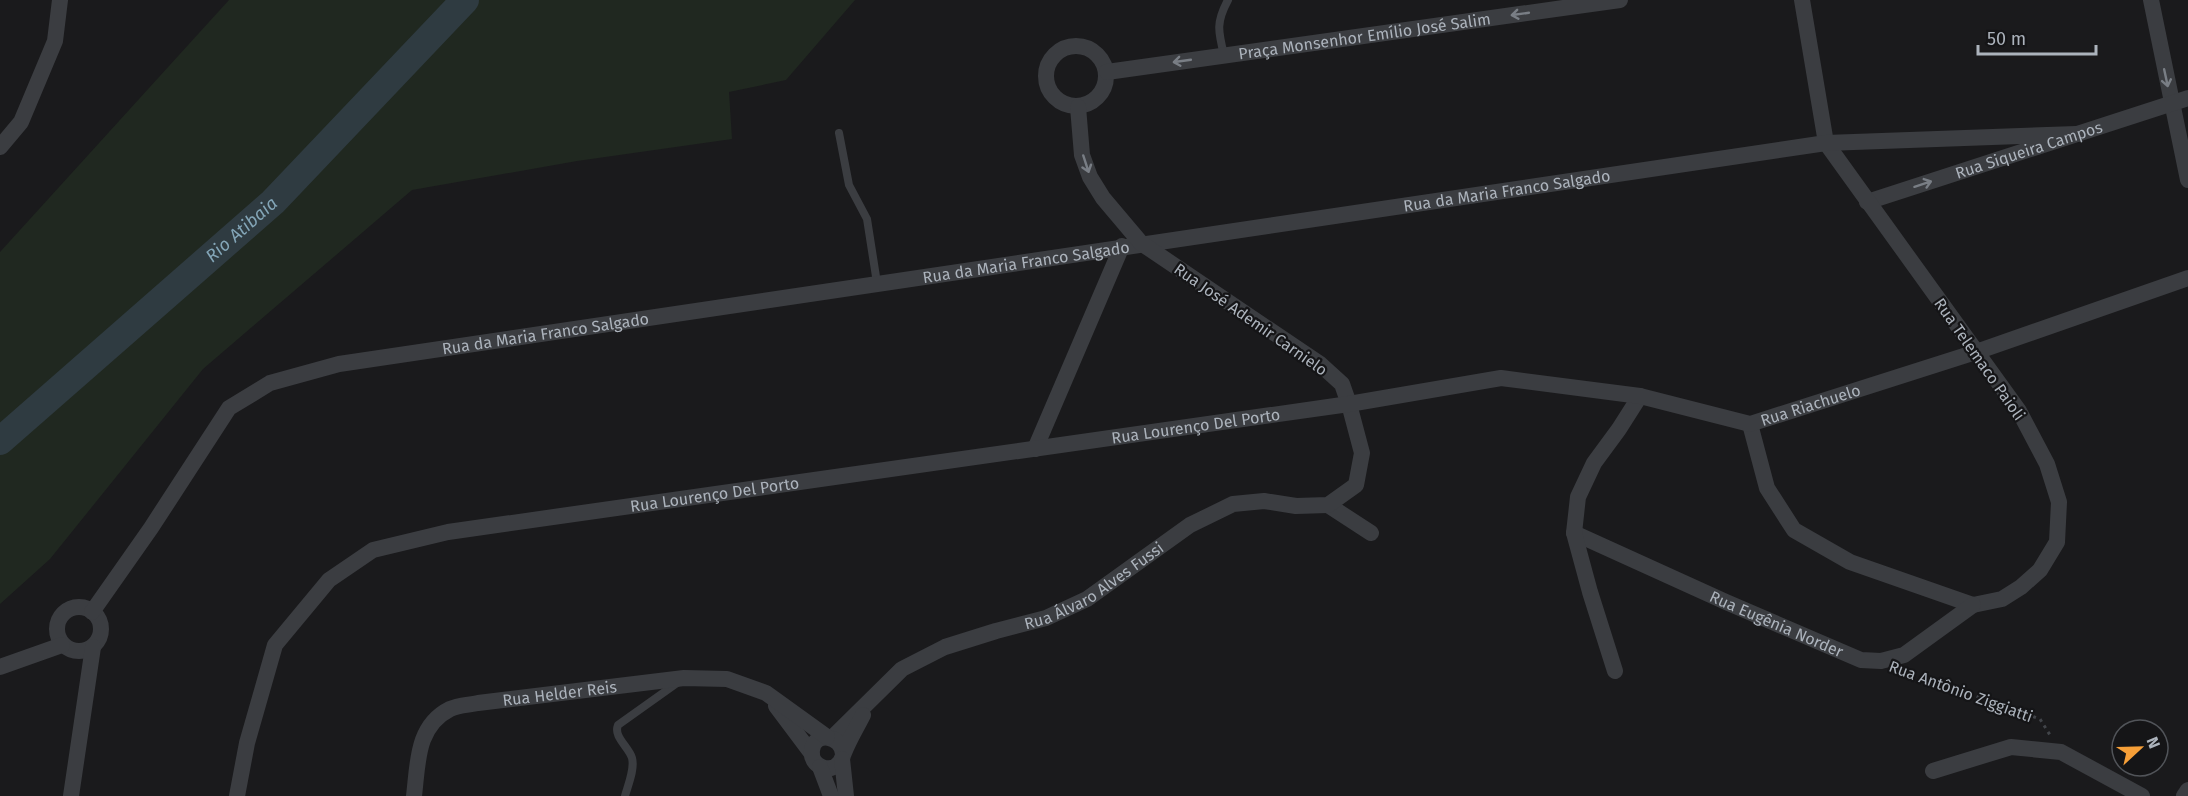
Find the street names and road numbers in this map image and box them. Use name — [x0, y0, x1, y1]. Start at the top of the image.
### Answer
street label: Praça Monsenhor Emílio José Salim — [1237, 9, 1492, 63]
street label: Rua Siqueira Campos — [1953, 117, 2105, 183]
street label: Rua da Maria Franco Salgado — [1402, 166, 1612, 216]
street label: Rua da Maria Franco Salgado — [921, 238, 1131, 287]
street label: Rua José Ademir Carnielo — [1170, 259, 1331, 380]
street label: Rua Telemaco Paioli — [1930, 294, 2029, 424]
street label: Rua da Maria Franco Salgado — [441, 309, 650, 359]
street label: Rua Riachuelo — [1758, 380, 1863, 430]
street label: Rua Lourenço Del Porto — [1110, 405, 1281, 448]
street label: Rua Lourenço Del Porto — [629, 473, 800, 516]
street label: Rua Álvaro Alves Fussi — [1022, 538, 1167, 633]
street label: Rua Eugênia Norder — [1707, 587, 1847, 662]
street label: Rua Antônio Ziggiatti — [1886, 657, 2035, 726]
street label: Rua Helder Reis — [501, 677, 618, 710]

